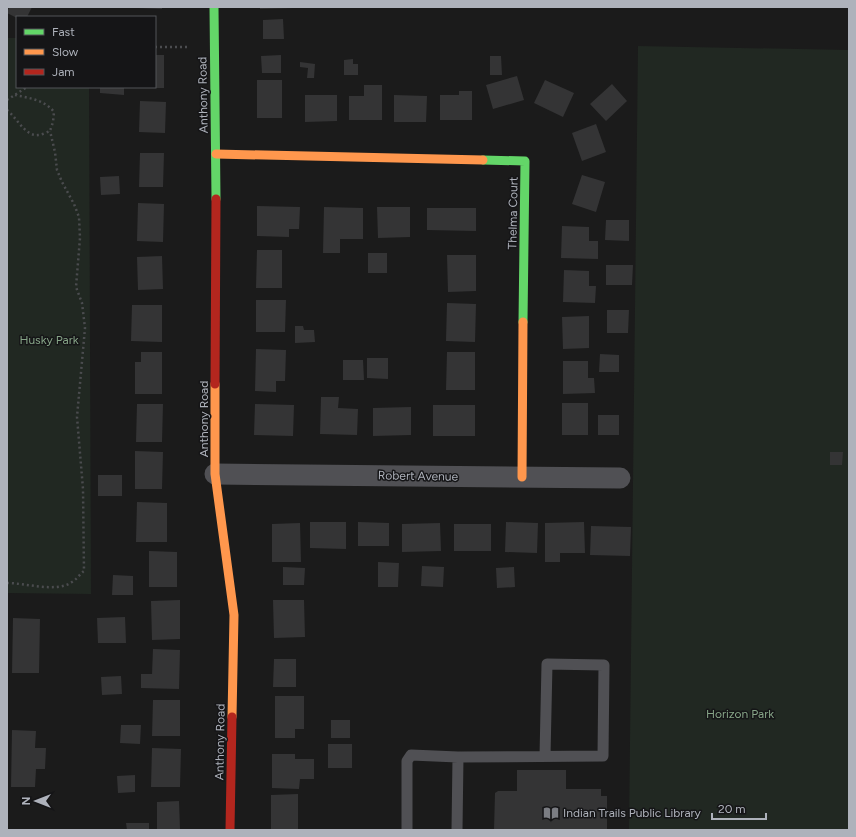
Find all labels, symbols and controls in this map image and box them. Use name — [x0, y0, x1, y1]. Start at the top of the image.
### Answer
legend — [16, 16, 156, 88]
text: Fast — [52, 25, 75, 39]
text: Slow — [52, 45, 79, 59]
street label: Anthony Road — [195, 57, 211, 133]
text: Jam — [52, 65, 75, 79]
street label: Thelma Court — [505, 176, 521, 249]
park label: Husky Park — [19, 333, 79, 347]
street label: Anthony Road — [197, 381, 211, 457]
street label: Robert Avenue — [378, 468, 459, 484]
street label: Anthony Road — [212, 704, 228, 780]
park label: Horizon Park — [706, 707, 774, 721]
north arrow — [16, 781, 56, 821]
scale bar — [712, 795, 766, 821]
text: N — [20, 797, 33, 805]
text: 20 m — [718, 802, 746, 816]
library icon: Indian Trails Public Library — [542, 804, 560, 822]
place label: Indian Trails Public Library — [563, 806, 702, 820]

